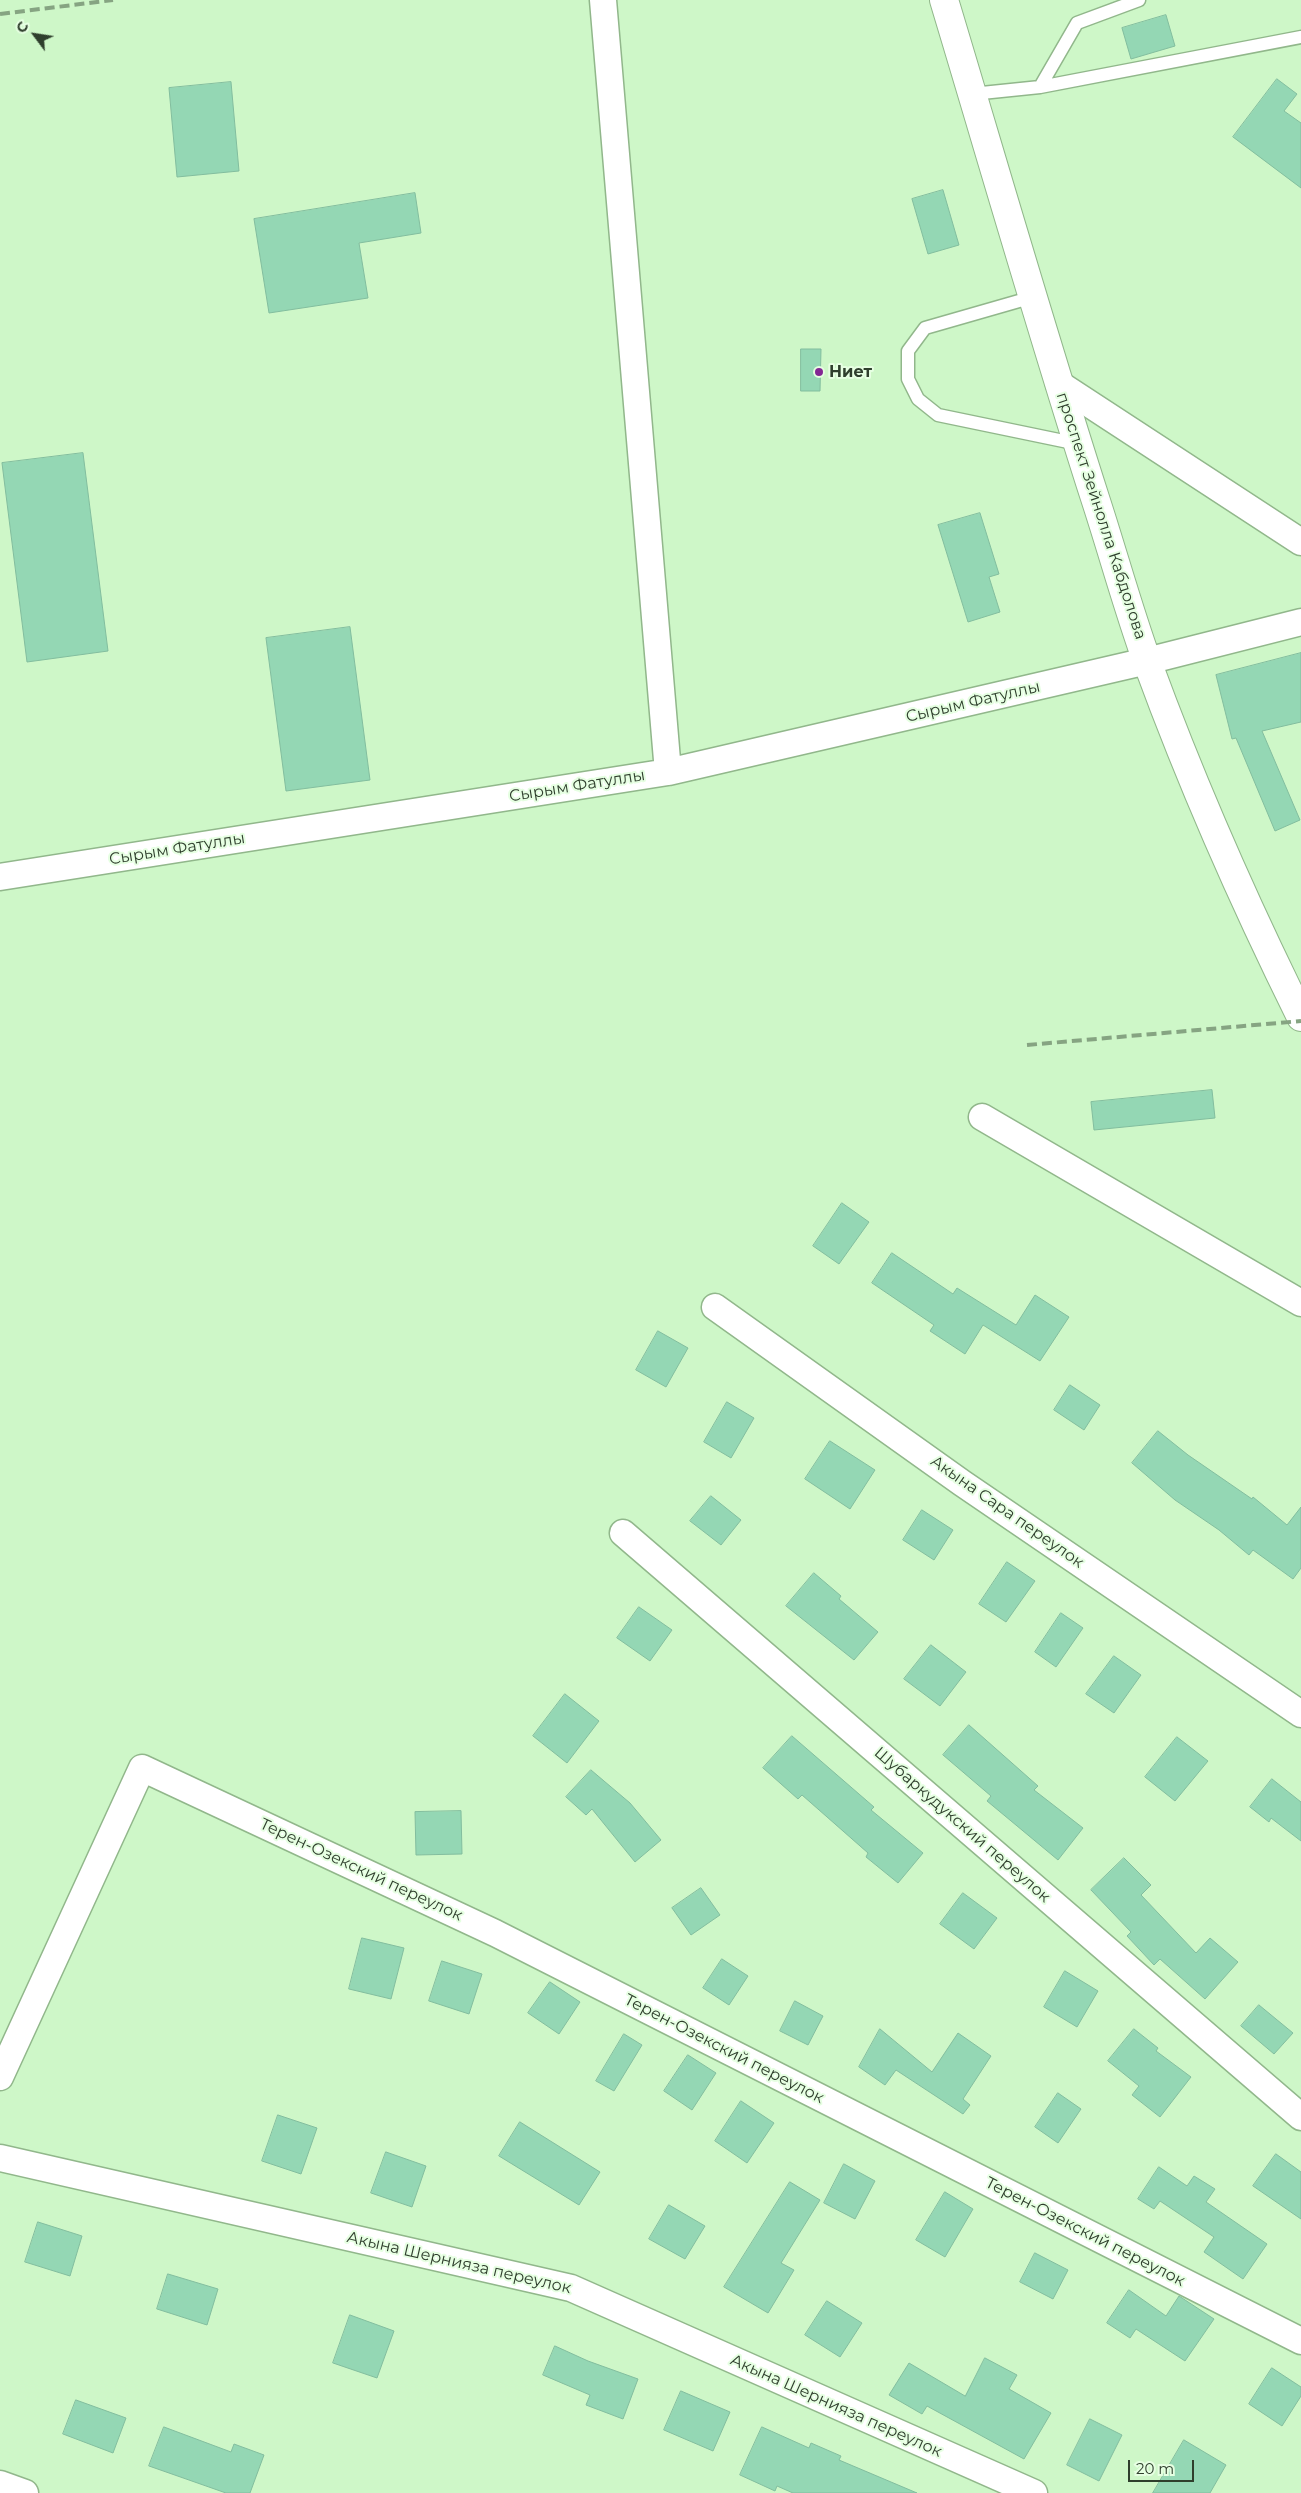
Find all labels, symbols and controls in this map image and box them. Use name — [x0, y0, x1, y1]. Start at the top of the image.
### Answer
north arrow — [10, 10, 60, 60]
text: С — [12, 18, 32, 36]
place label: Ниет — [829, 362, 872, 382]
marker: Ниет — [813, 366, 825, 378]
street label: проспект Зейнолла Кабдолова — [1052, 390, 1150, 642]
street label: Сырым Фатуллы — [904, 677, 1042, 727]
street label: Сырым Фатуллы — [508, 766, 646, 806]
street label: Сырым Фатуллы — [108, 829, 246, 869]
street label: Акына Сара переулок — [927, 1452, 1087, 1572]
street label: Шубаркудукский переулок — [870, 1743, 1054, 1907]
street label: Терен-Озекский переулок — [257, 1815, 465, 1925]
street label: Терен-Озекский переулок — [621, 1990, 827, 2108]
street label: Терен-Озекский переулок — [982, 2173, 1188, 2291]
street label: Акына Шернияза переулок — [345, 2228, 573, 2298]
street label: Акына Шернияза переулок — [727, 2351, 945, 2461]
scale bar — [1131, 2450, 1197, 2482]
text: 20 m — [1136, 2459, 1174, 2478]

